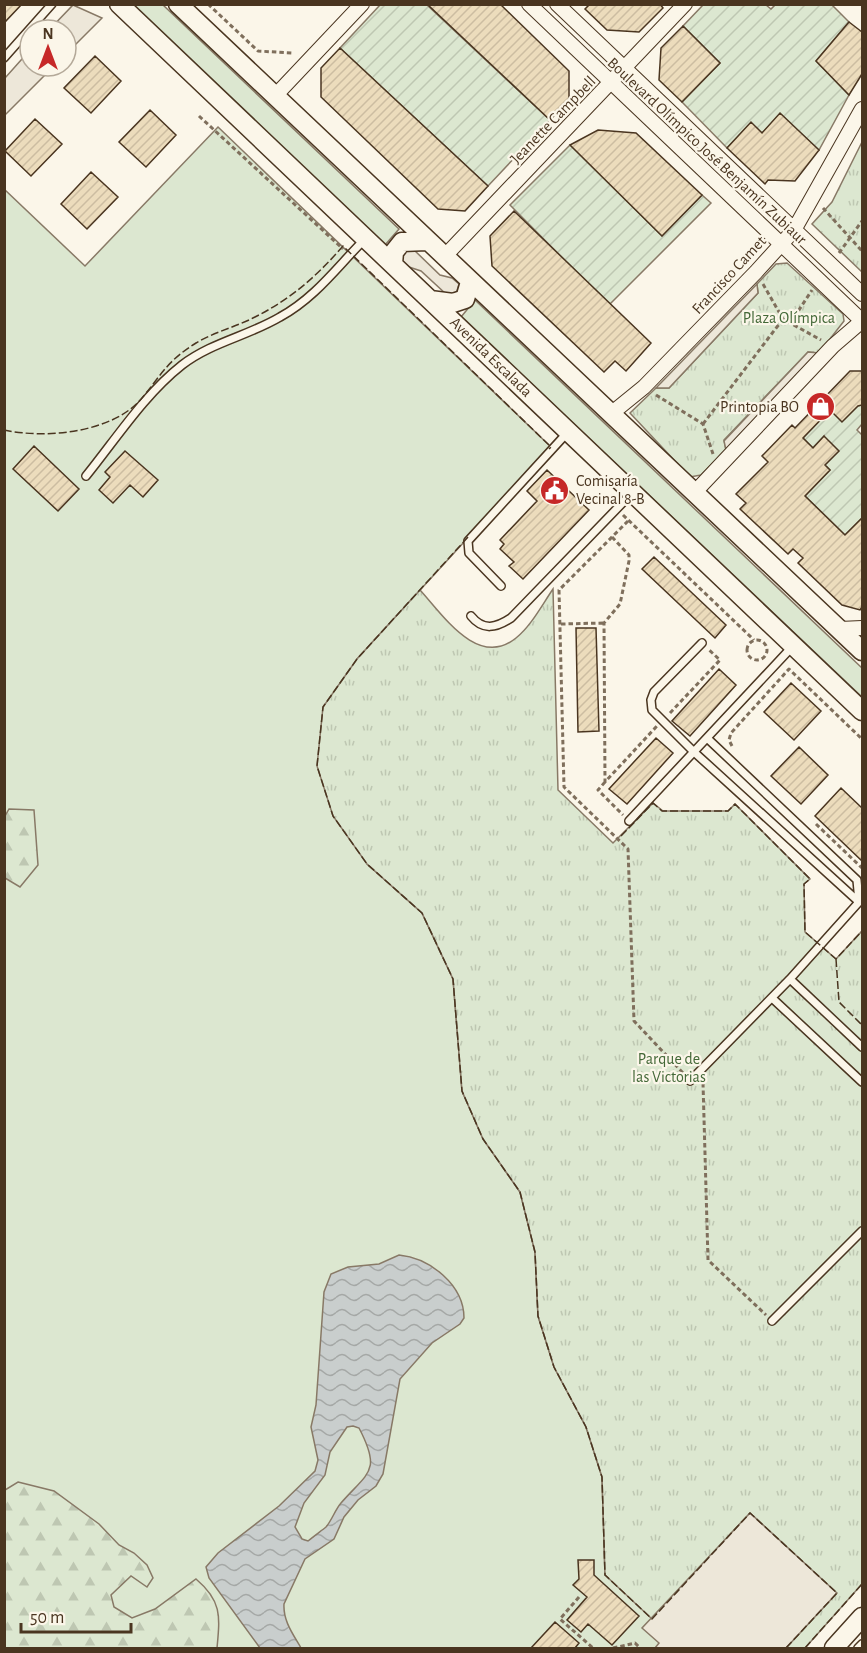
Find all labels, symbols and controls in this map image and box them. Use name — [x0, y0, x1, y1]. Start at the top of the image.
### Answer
north arrow — [18, 18, 78, 78]
text: N — [42, 26, 54, 42]
street label: Boulevard Olímpico José Benjamín Zubiaur — [604, 55, 810, 249]
street label: Jeanette Campbell — [507, 73, 599, 167]
street label: Francisco Camet — [689, 233, 769, 317]
park label: Plaza Olímpica — [743, 310, 835, 326]
street label: Avenida Escalada — [447, 314, 535, 400]
shop icon: Printopia BO — [804, 391, 836, 423]
place label: Printopia BO — [720, 399, 799, 415]
place label: Comisaría Vecinal 8-B — [576, 473, 645, 507]
public building icon: Comisaría Vecinal 8-B — [539, 474, 571, 506]
park label: Parque de las Victorias — [632, 1051, 706, 1085]
scale bar — [21, 1596, 130, 1634]
text: 50 m — [30, 1609, 64, 1627]

